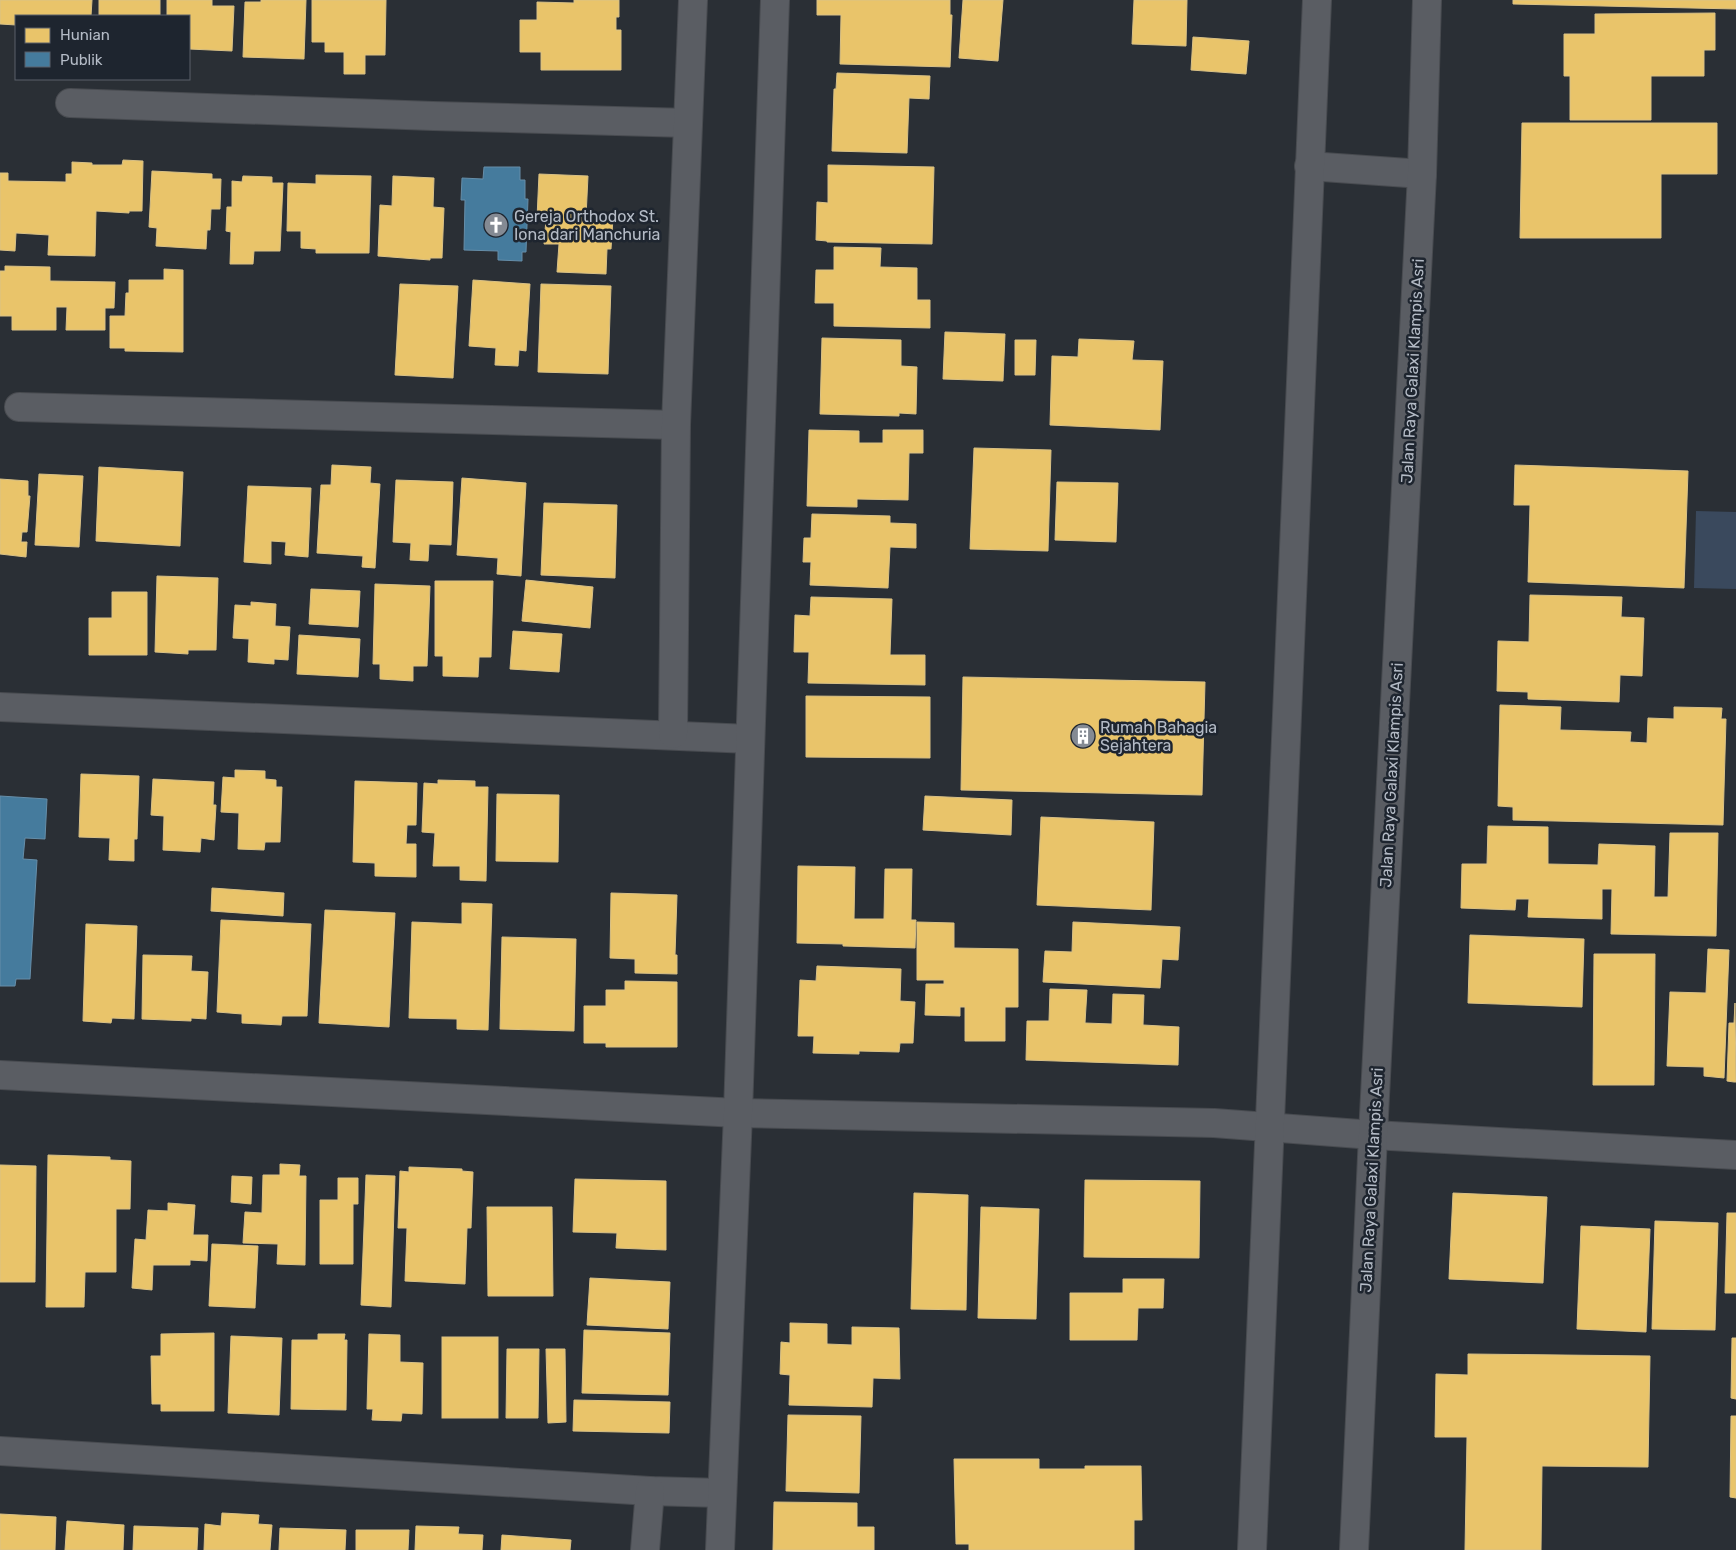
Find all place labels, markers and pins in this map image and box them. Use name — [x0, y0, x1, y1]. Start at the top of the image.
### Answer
place label: Gereja Orthodox St. Iona dari Manchuria — [514, 207, 660, 244]
church icon: Gereja Orthodox St. Iona dari Manchuria — [483, 212, 509, 238]
place label: Rumah Bahagia Sejahtera — [1100, 718, 1217, 755]
building icon: Rumah Bahagia Sejahtera — [1070, 723, 1096, 749]

